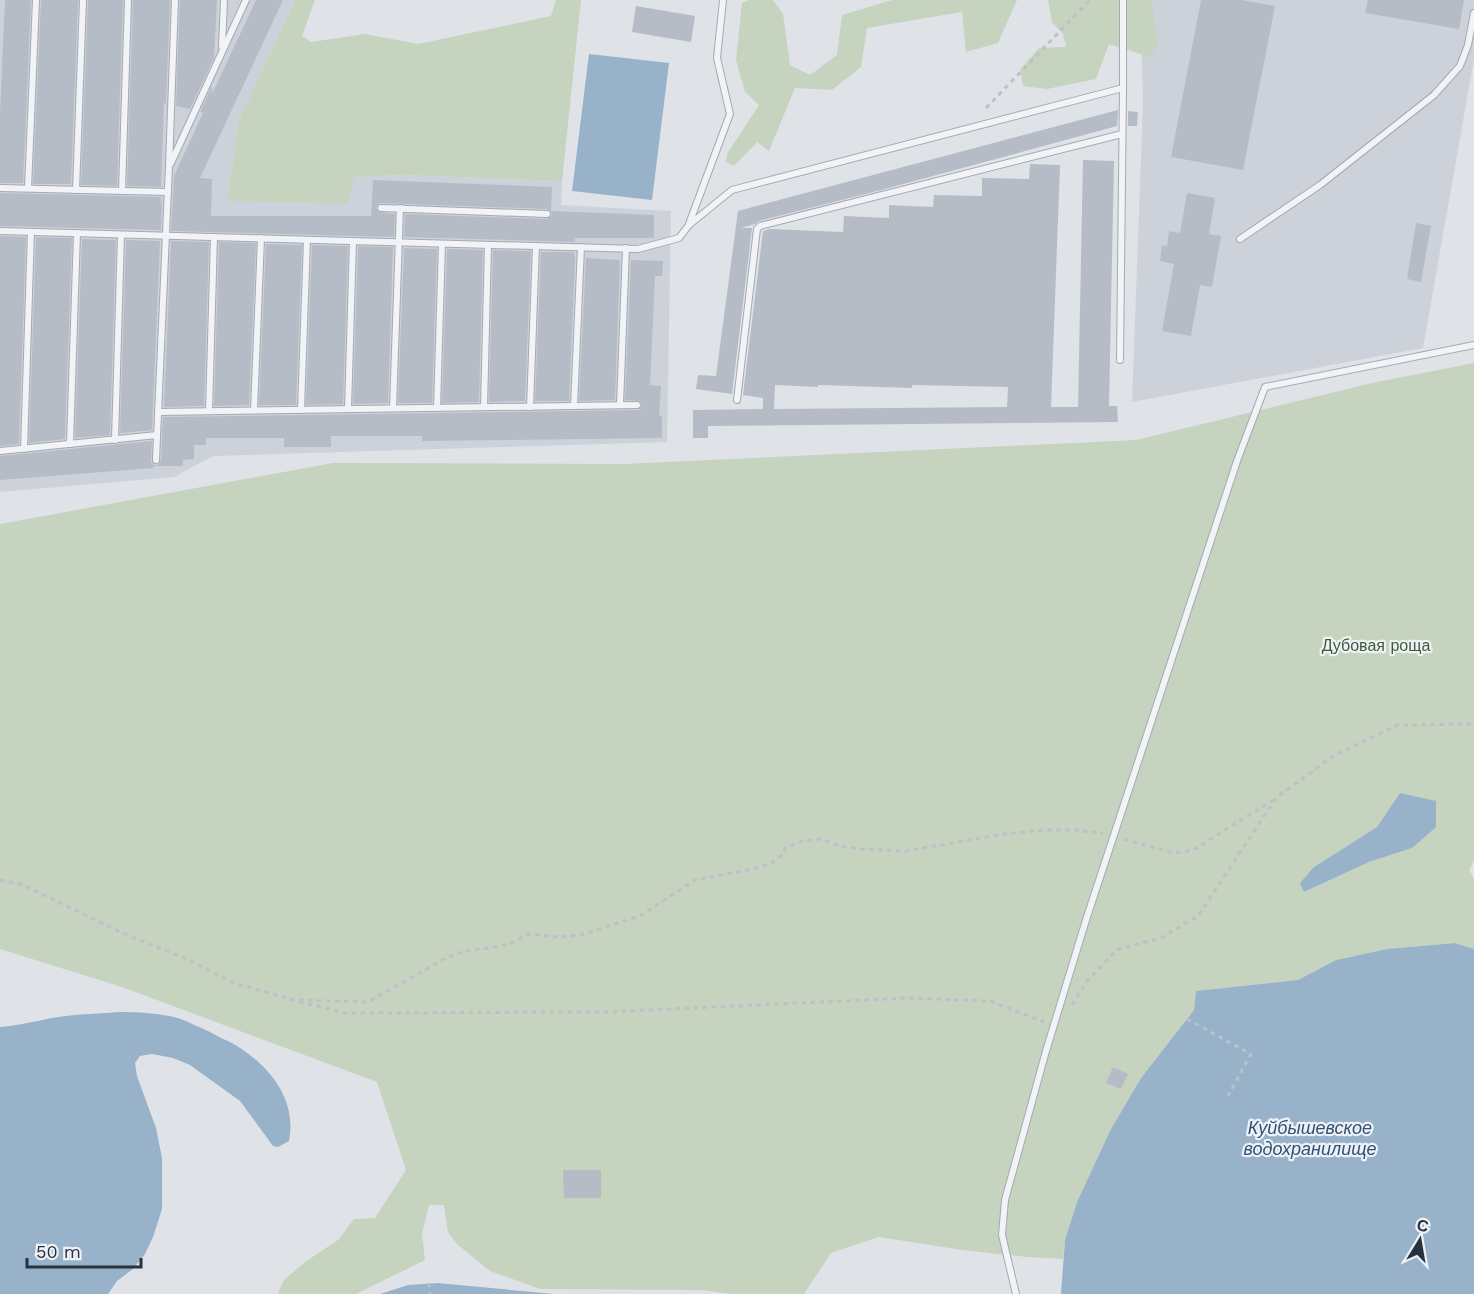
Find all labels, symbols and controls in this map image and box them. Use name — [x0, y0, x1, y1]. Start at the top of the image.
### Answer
park label: Дубовая роща — [1322, 636, 1430, 655]
water label: Куйбышевское водохранилище — [1243, 1117, 1377, 1159]
north arrow — [1390, 1210, 1450, 1270]
text: С — [1415, 1215, 1431, 1236]
scale bar — [27, 1231, 141, 1269]
text: 50 m — [36, 1241, 81, 1262]

